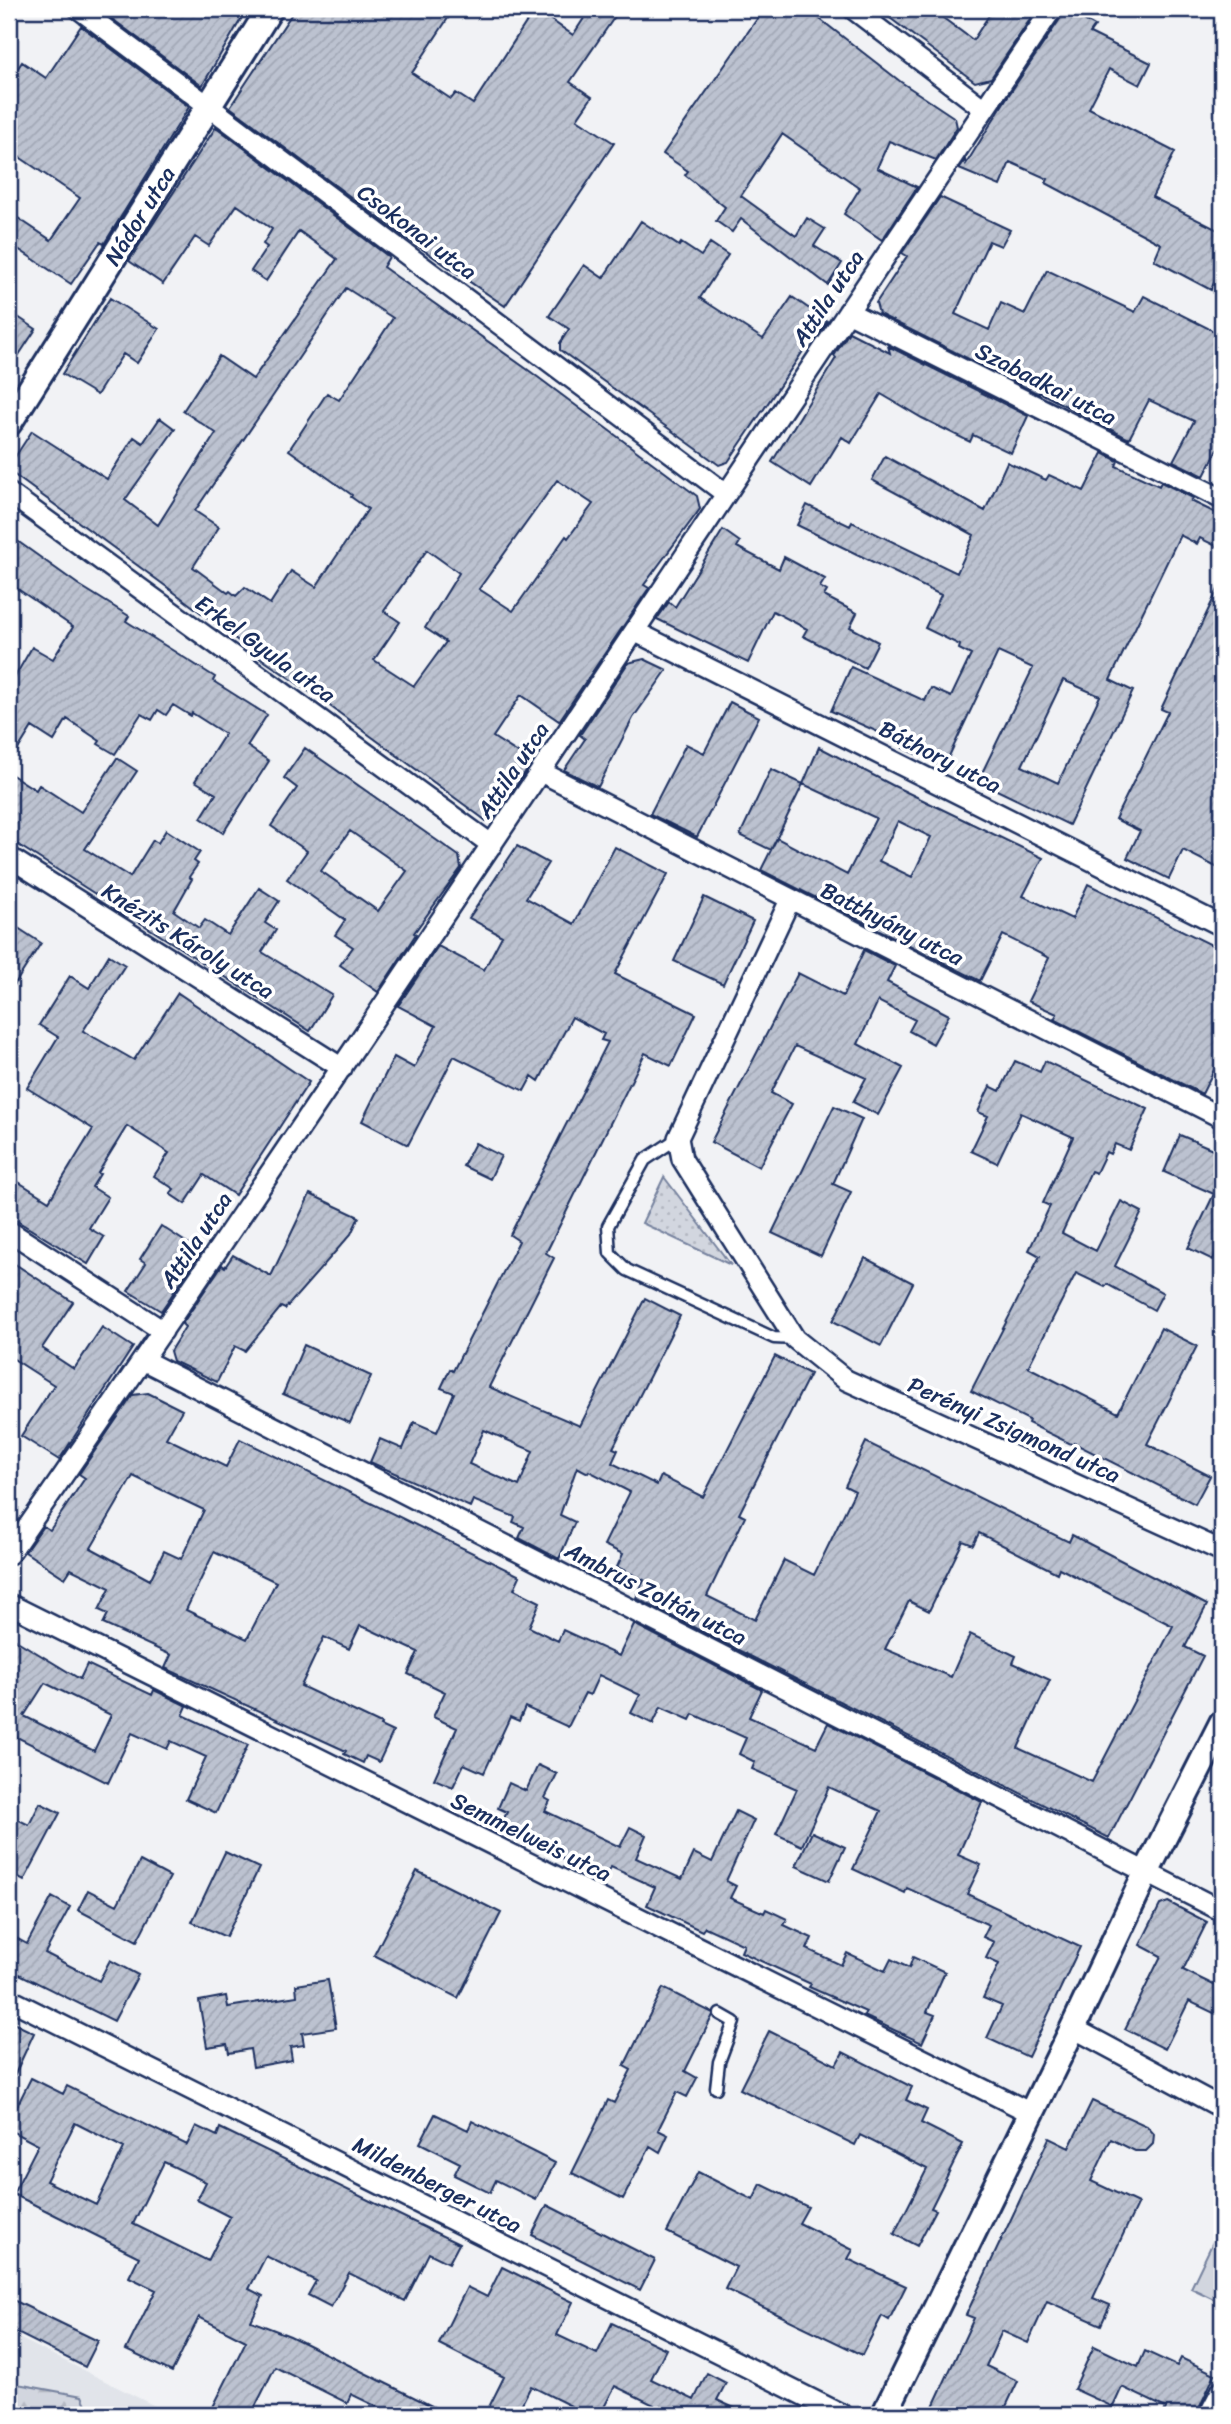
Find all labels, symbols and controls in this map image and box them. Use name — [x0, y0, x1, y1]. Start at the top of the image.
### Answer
street label: Nádor utca — [93, 158, 187, 274]
street label: Csokonai utca — [348, 173, 487, 291]
street label: Attila utca — [780, 241, 876, 356]
street label: Szabadkai utca — [968, 331, 1124, 438]
street label: Erkel Gyula utca — [186, 584, 345, 715]
street label: Báthory utca — [872, 709, 1009, 806]
street label: Attila utca — [465, 713, 561, 828]
street label: Batthyány utca — [813, 870, 971, 978]
street label: Knézits Károly utca — [93, 871, 283, 1011]
street label: Attila utca — [148, 1183, 244, 1298]
street label: Perényi Zsigmond utca — [901, 1365, 1127, 1495]
street label: Ambrus Zoltán utca — [557, 1530, 754, 1658]
street label: Semmelweis utca — [444, 1780, 619, 1894]
street label: Mildenberger utca — [345, 2125, 529, 2246]

